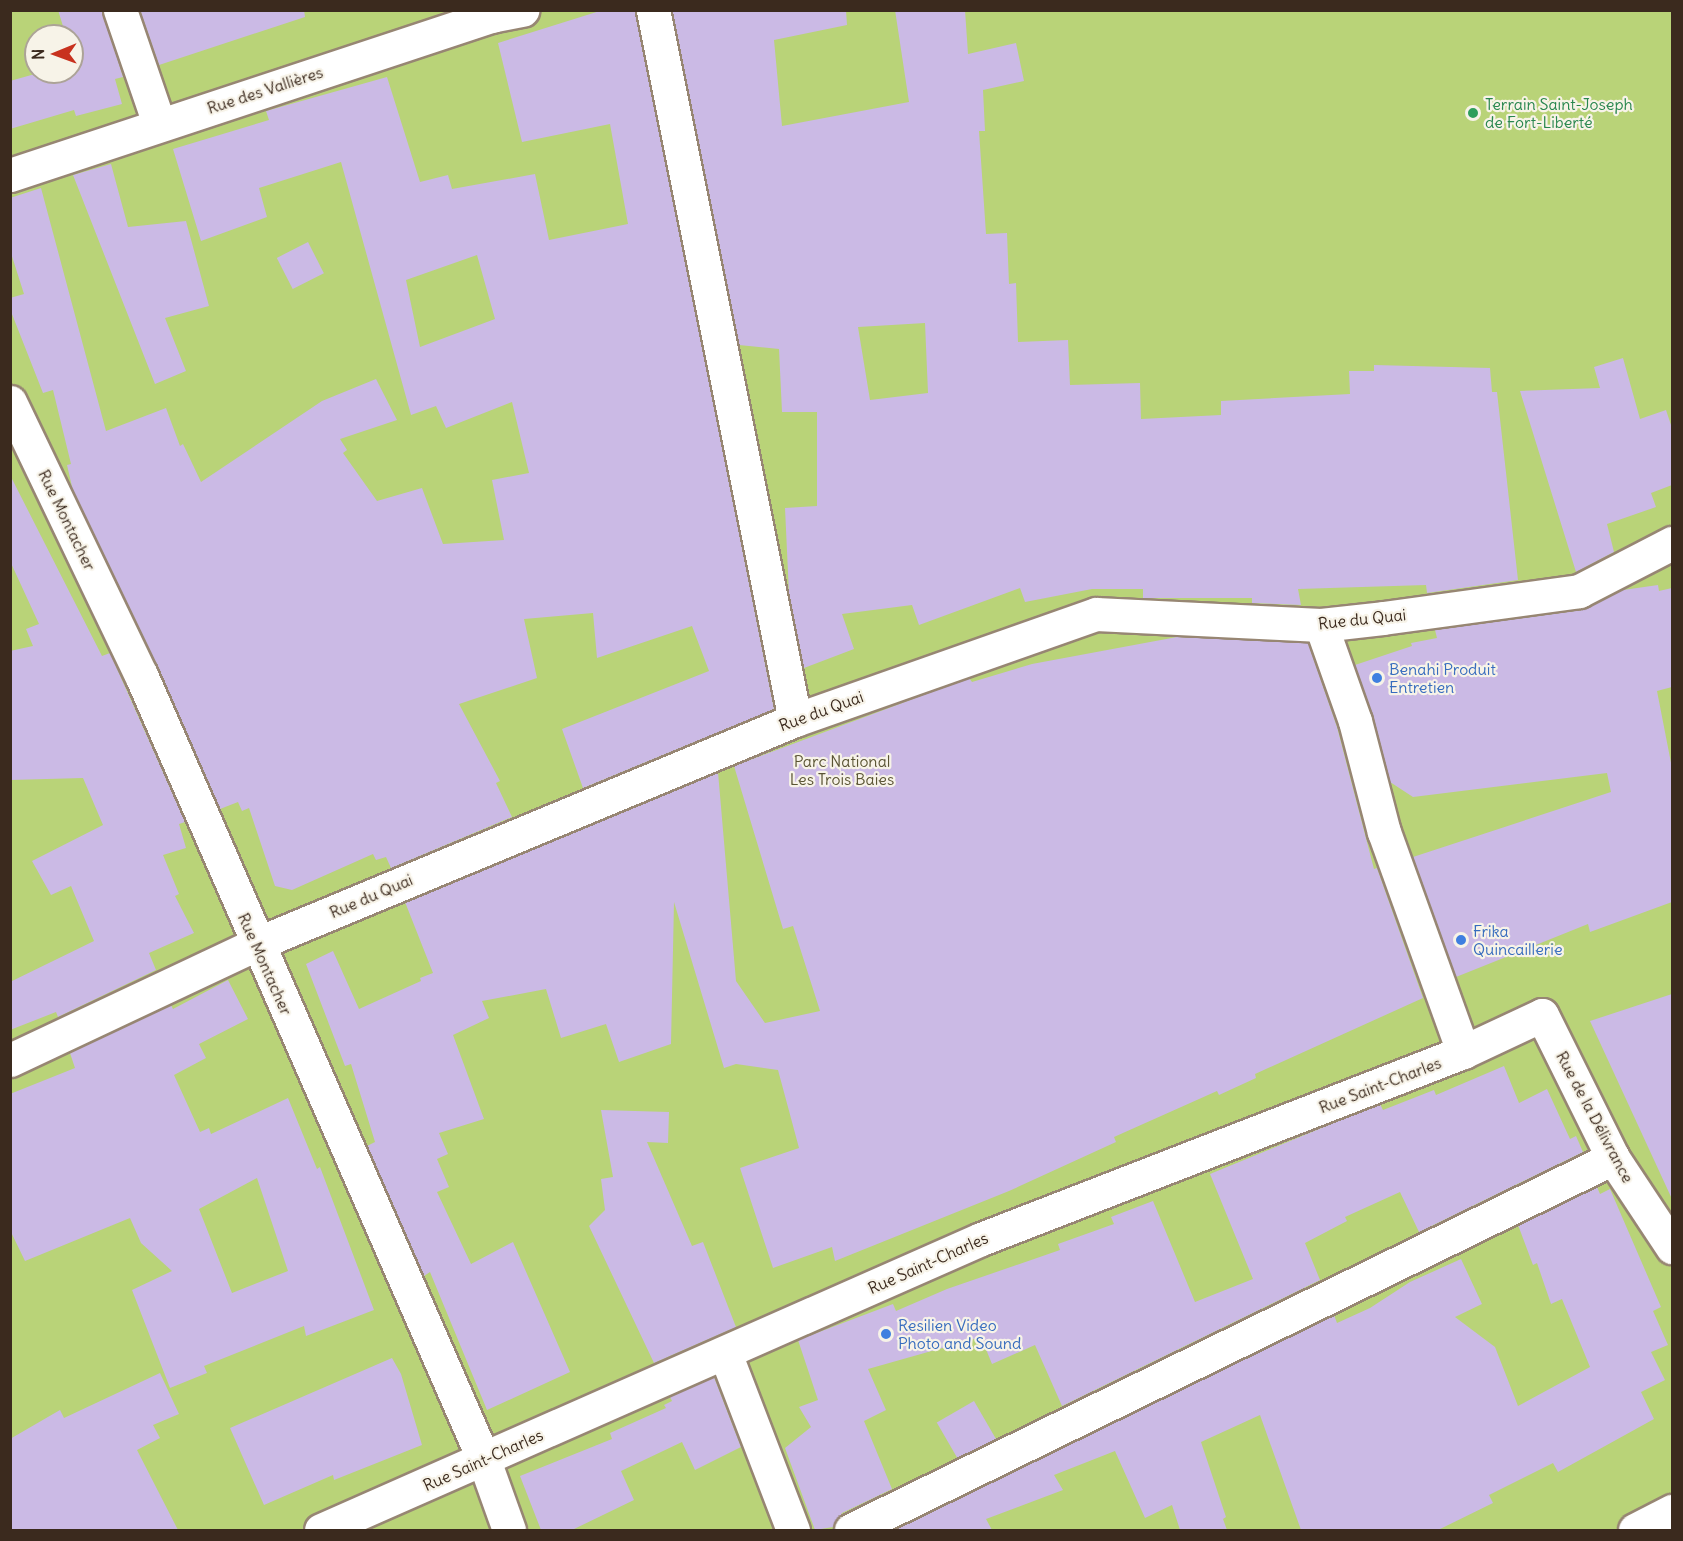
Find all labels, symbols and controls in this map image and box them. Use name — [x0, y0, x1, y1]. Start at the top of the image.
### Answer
north arrow — [24, 24, 84, 84]
text: N — [28, 49, 48, 60]
street label: Rue des Vallières — [205, 62, 325, 118]
place label: Terrain Saint-Joseph de Fort-Liberté — [1485, 94, 1633, 132]
marker: Terrain Saint-Joseph de Fort-Liberté — [1466, 106, 1480, 120]
street label: Rue Montacher — [34, 466, 100, 574]
street label: Rue du Quai — [1317, 605, 1407, 633]
place label: Benahi Produit Entretien — [1389, 659, 1496, 697]
marker: Benahi Produit Entretien — [1370, 671, 1384, 685]
street label: Rue du Quai — [776, 687, 866, 735]
park label: Parc National Les Trois Baies — [790, 751, 894, 789]
street label: Rue du Quai — [327, 870, 415, 922]
street label: Rue Montacher — [234, 910, 296, 1018]
place label: Frika Quincaillerie — [1473, 921, 1563, 959]
marker: Frika Quincaillerie — [1454, 933, 1468, 947]
street label: Rue de la Délivrance — [1552, 1048, 1638, 1186]
street label: Rue Saint-Charles — [1316, 1053, 1444, 1117]
street label: Rue Saint-Charles — [865, 1228, 991, 1298]
place label: Resilien Video Photo and Sound — [898, 1315, 1021, 1353]
marker: Resilien Video Photo and Sound — [879, 1327, 893, 1341]
street label: Rue Saint-Charles — [420, 1425, 546, 1495]

